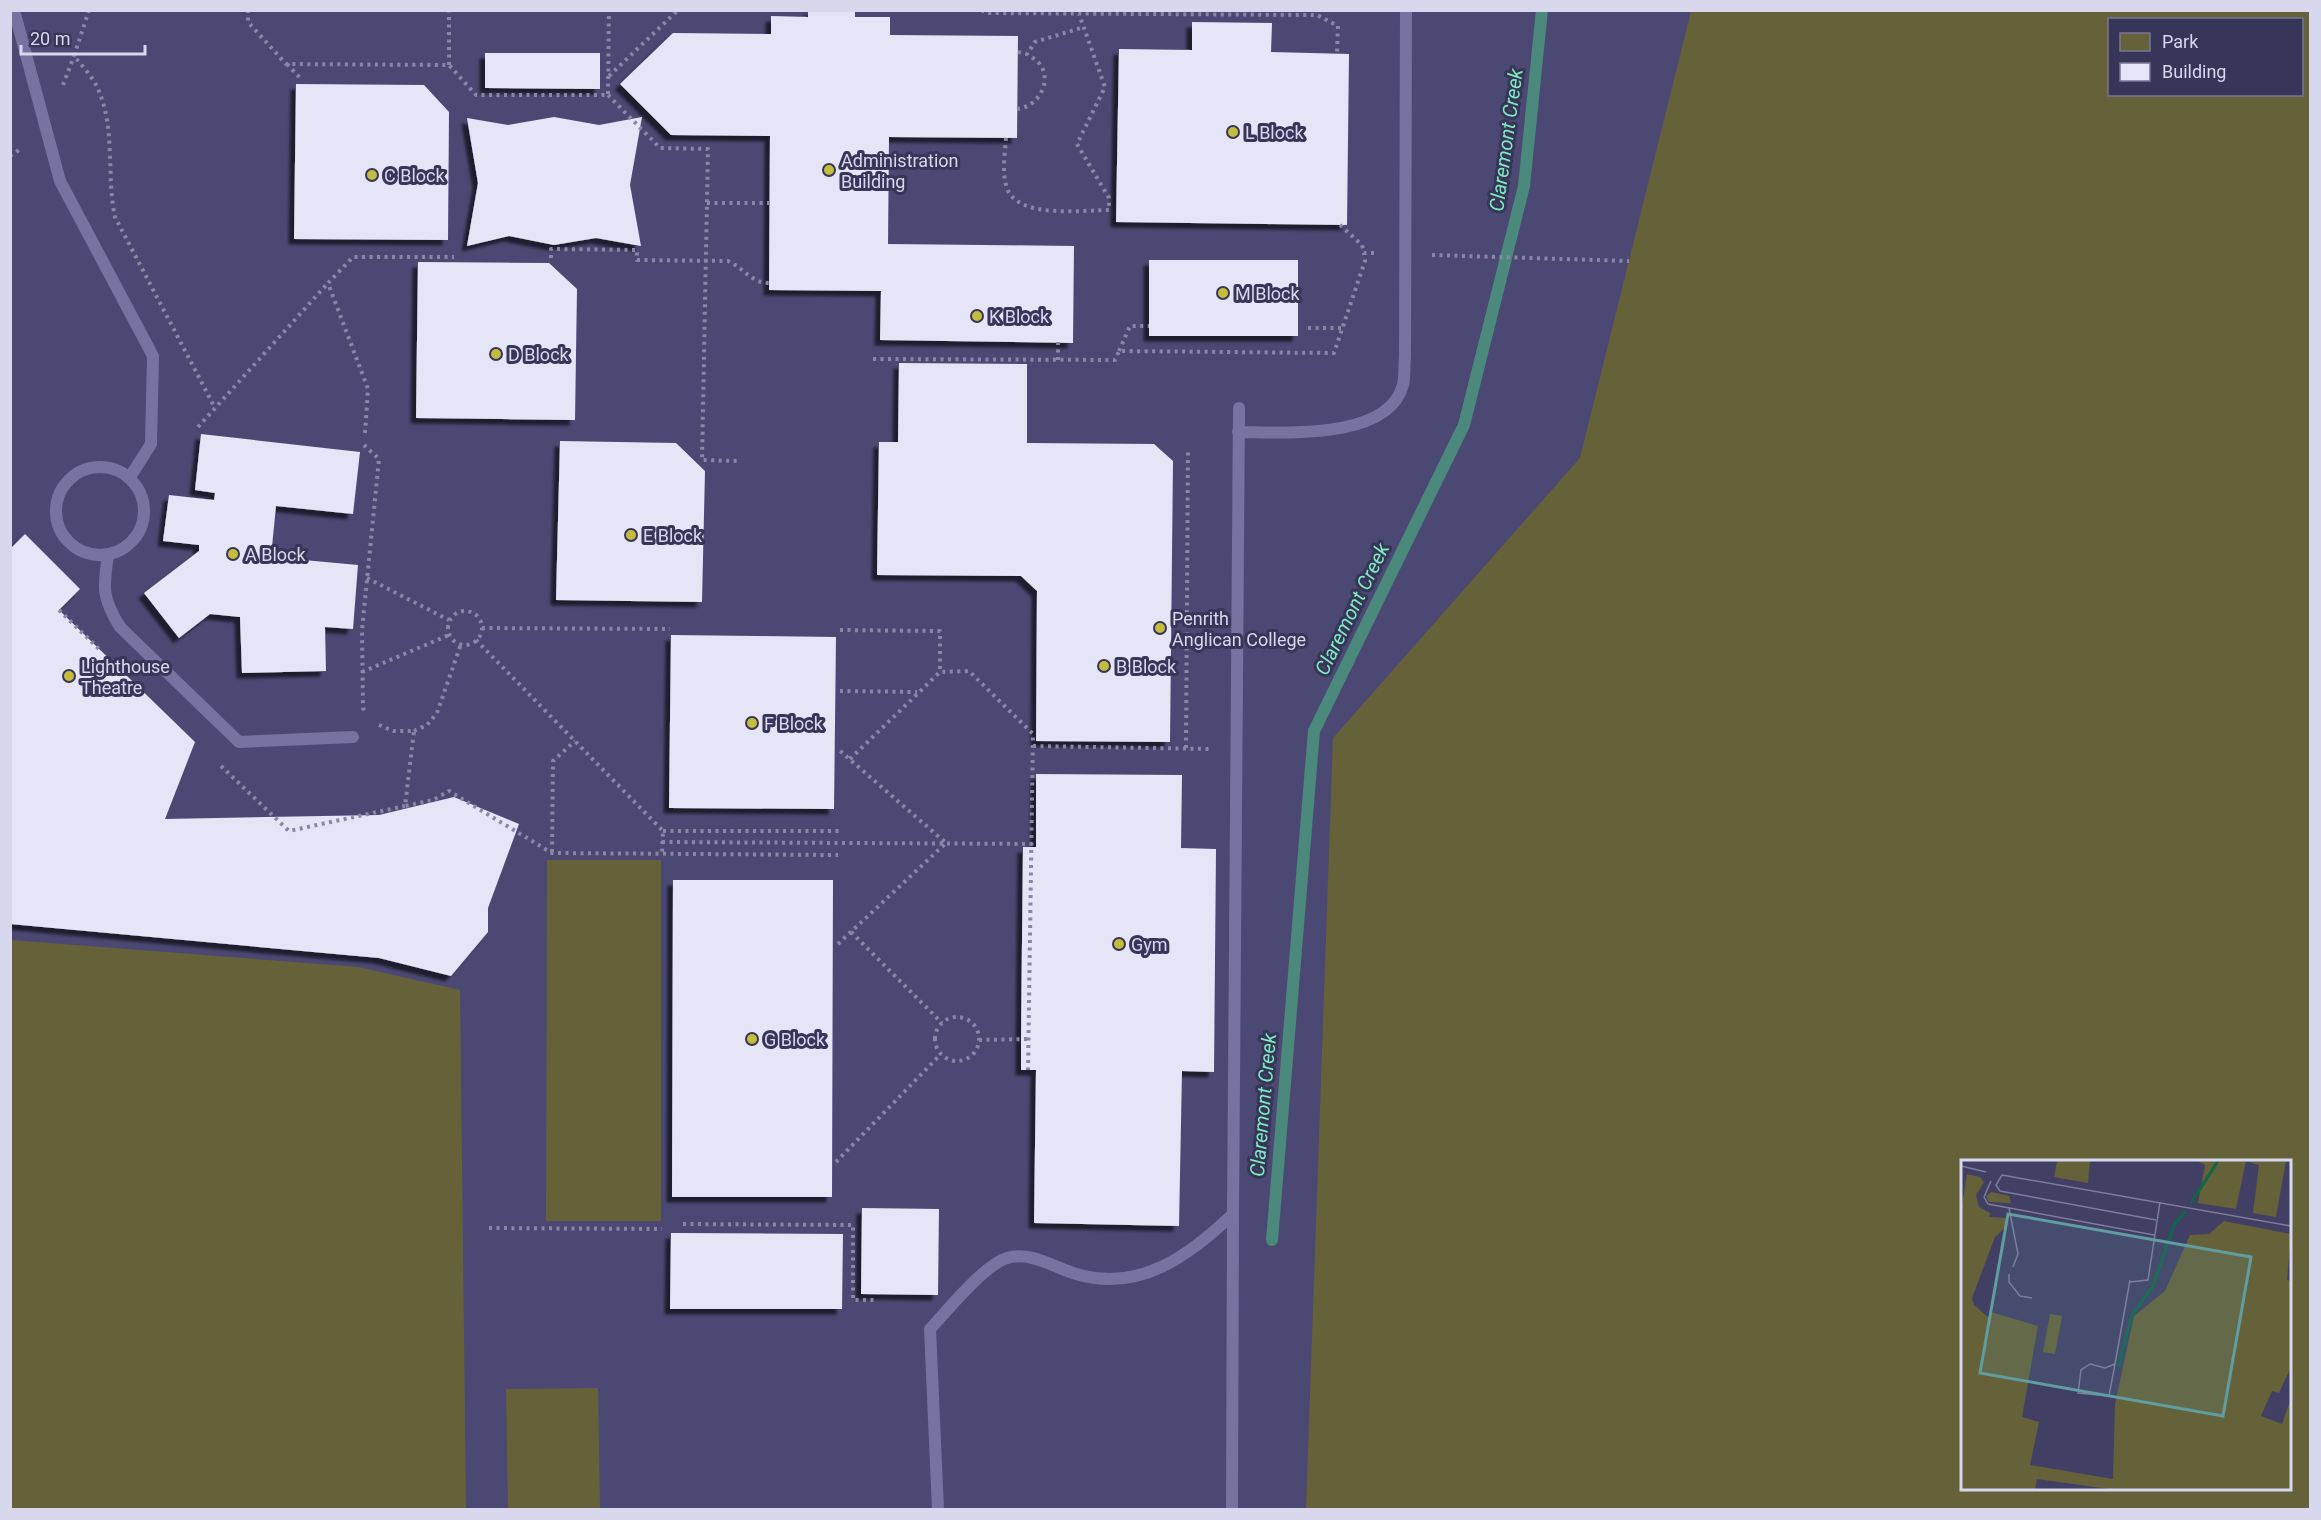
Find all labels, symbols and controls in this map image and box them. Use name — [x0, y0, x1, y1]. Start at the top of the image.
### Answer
scale bar — [21, 18, 146, 56]
legend — [2108, 18, 2303, 96]
text: 20 m — [30, 28, 70, 49]
text: Park — [2162, 31, 2199, 52]
text: Building — [2162, 61, 2226, 82]
water label: Claremont Creek — [1484, 66, 1528, 213]
place label: L Block — [1245, 122, 1304, 143]
marker: L Block — [1226, 125, 1240, 139]
place label: Administration Building — [841, 150, 959, 192]
marker: Administration Building — [822, 163, 836, 177]
place label: C Block — [384, 165, 445, 186]
marker: C Block — [365, 168, 379, 182]
place label: M Block — [1235, 283, 1300, 304]
marker: M Block — [1216, 286, 1230, 300]
place label: K Block — [989, 306, 1050, 327]
marker: K Block — [970, 309, 984, 323]
place label: D Block — [508, 344, 570, 365]
marker: D Block — [489, 347, 503, 361]
place label: E Block — [643, 525, 703, 546]
marker: E Block — [624, 528, 638, 542]
water label: Claremont Creek — [1310, 538, 1395, 679]
place label: A Block — [245, 544, 306, 565]
marker: A Block — [226, 547, 240, 561]
place label: Penrith Anglican College — [1172, 608, 1306, 650]
marker: Penrith Anglican College — [1153, 621, 1167, 635]
place label: Lighthouse Theatre — [81, 656, 170, 698]
place label: B Block — [1116, 656, 1177, 677]
marker: B Block — [1097, 659, 1111, 673]
marker: Lighthouse Theatre — [62, 669, 76, 683]
place label: F Block — [764, 713, 824, 734]
marker: F Block — [745, 716, 759, 730]
place label: Gym — [1131, 934, 1168, 955]
marker: Gym — [1112, 937, 1126, 951]
place label: G Block — [764, 1029, 826, 1050]
water label: Claremont Creek — [1245, 1031, 1281, 1178]
marker: G Block — [745, 1032, 759, 1046]
inset map — [1961, 1160, 2291, 1490]

